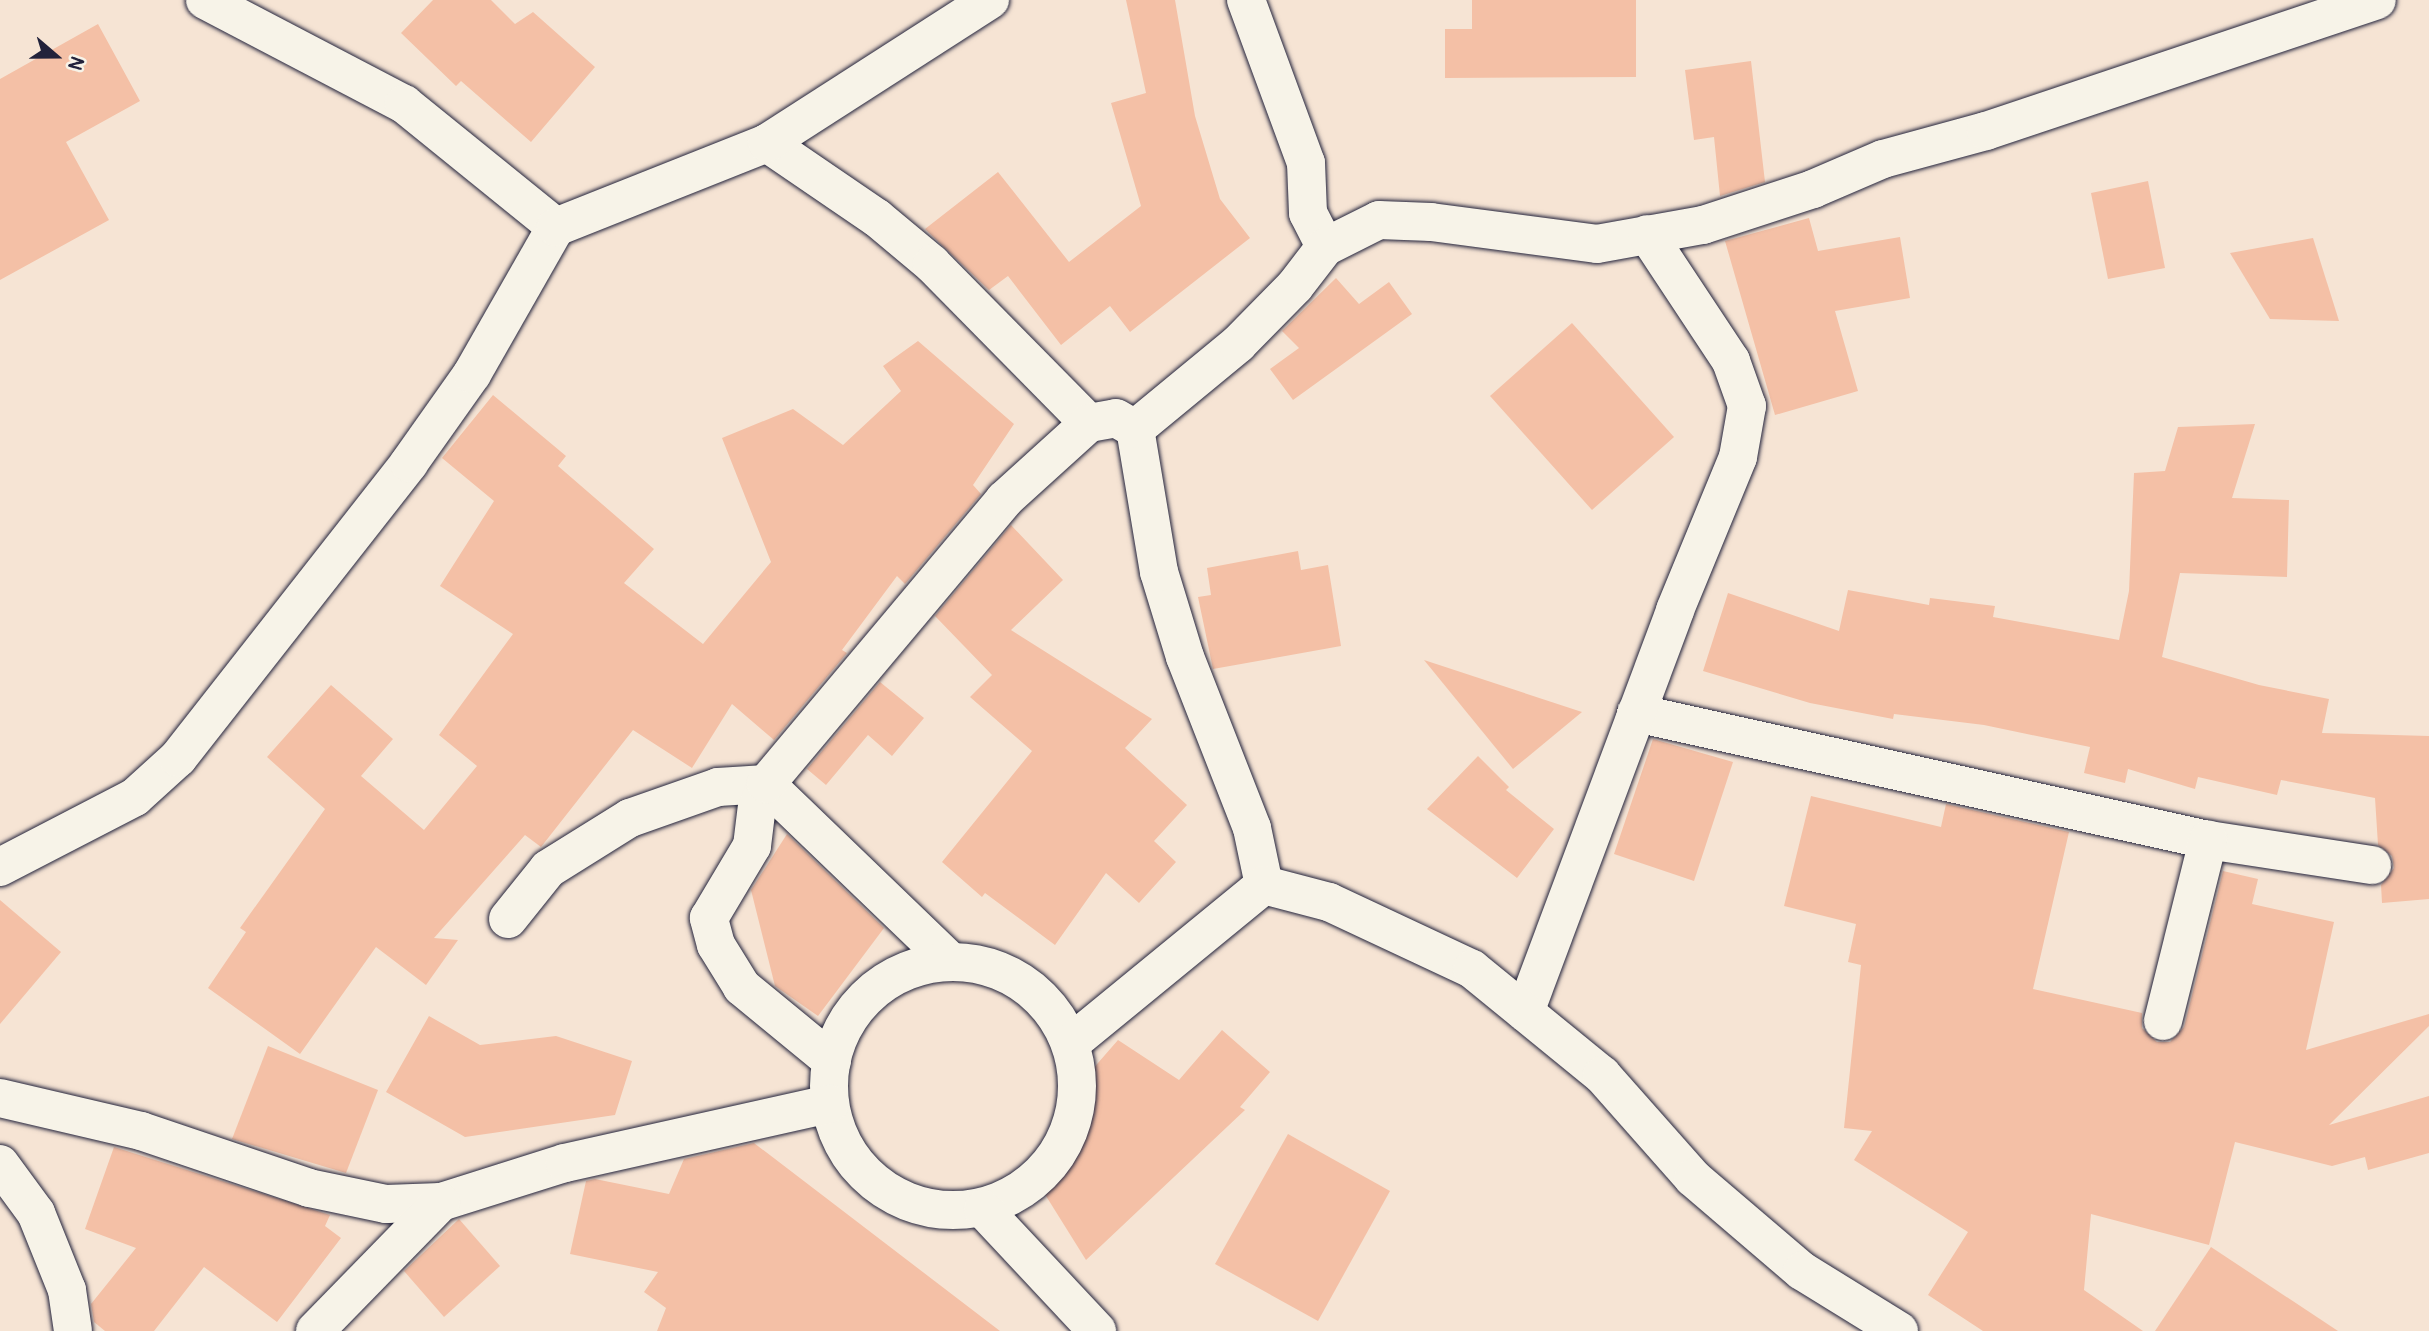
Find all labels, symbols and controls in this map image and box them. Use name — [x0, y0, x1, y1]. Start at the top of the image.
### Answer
north arrow — [21, 21, 91, 91]
text: N — [62, 53, 89, 73]

